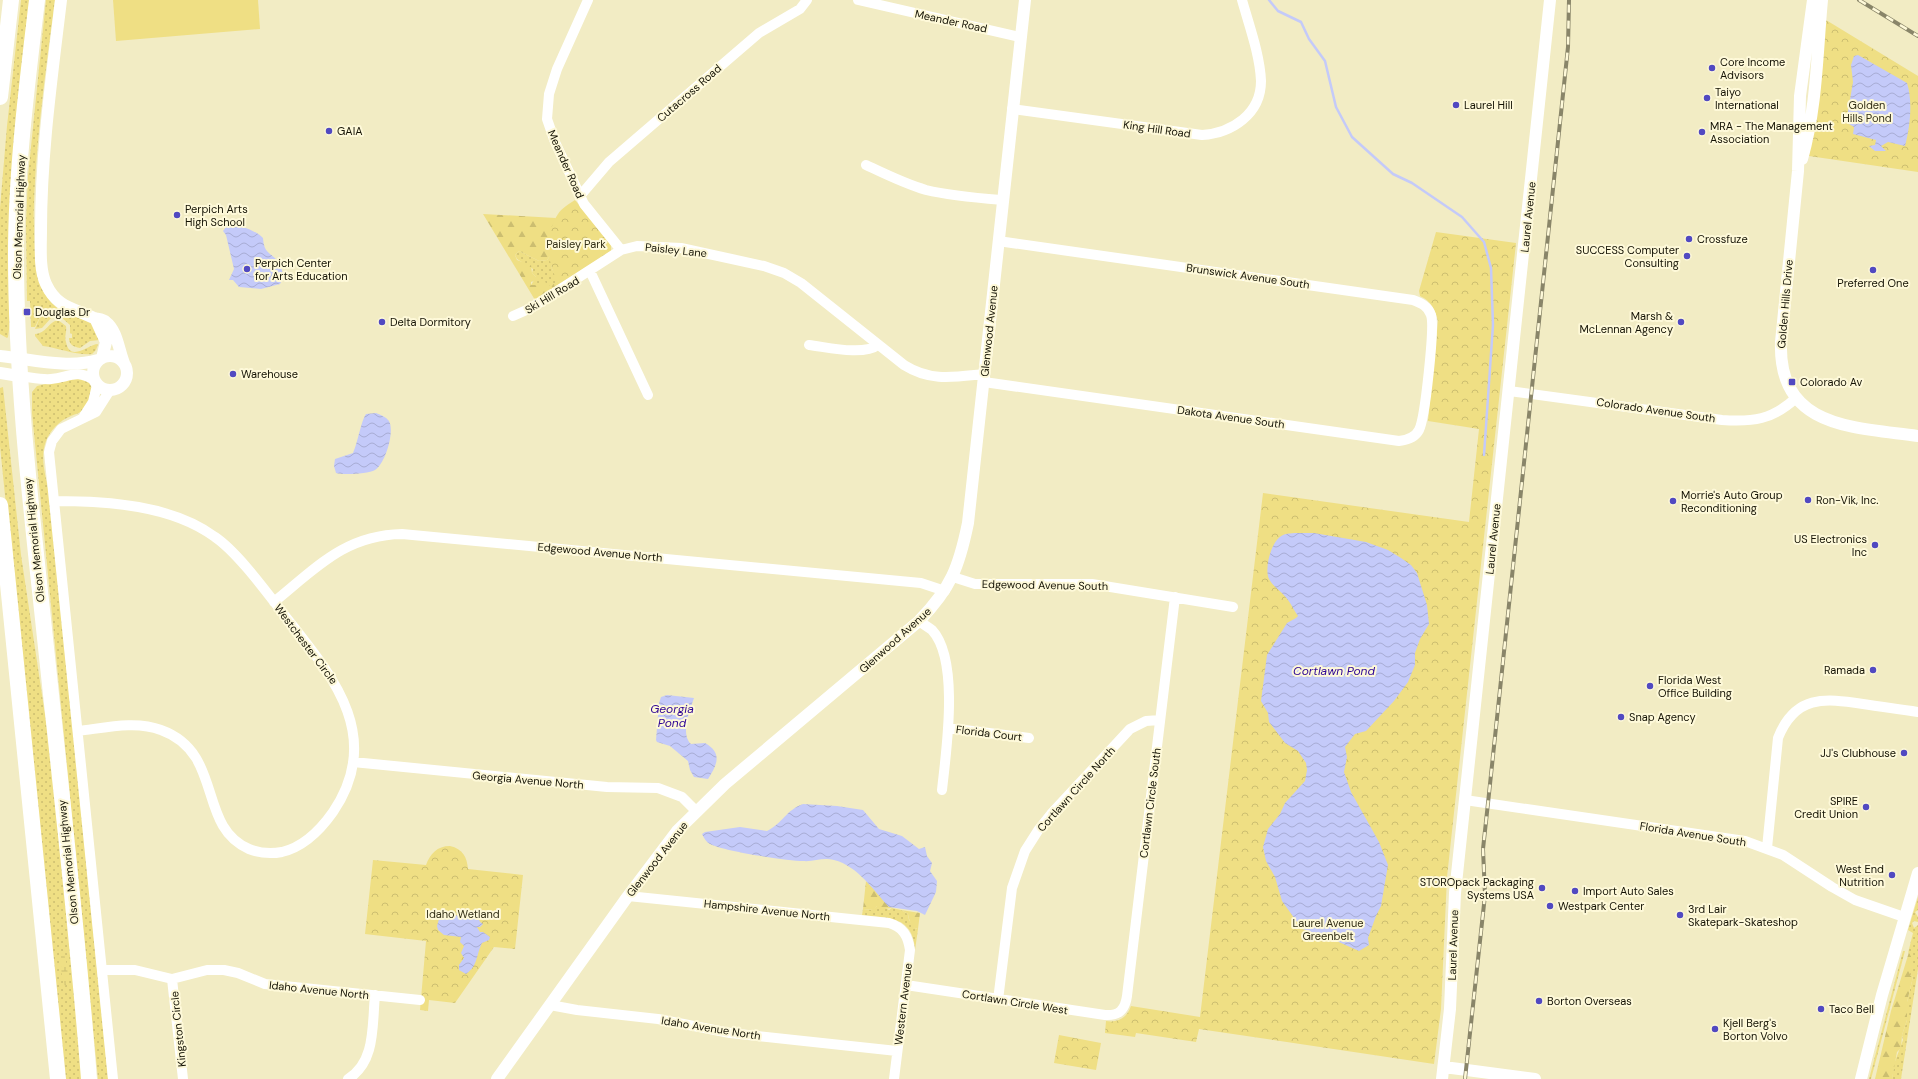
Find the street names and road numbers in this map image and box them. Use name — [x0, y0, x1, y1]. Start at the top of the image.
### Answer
street label: Meander Road — [914, 7, 989, 36]
street label: Cutacross Road — [654, 61, 724, 125]
street label: King Hill Road — [1122, 117, 1192, 141]
street label: Meander Road — [545, 128, 587, 201]
street label: Olson Memorial Highway — [10, 154, 28, 280]
street label: Laurel Avenue — [1517, 181, 1539, 253]
street label: Paisley Lane — [644, 240, 708, 260]
street label: Golden Hills Drive — [1774, 259, 1796, 349]
street label: Brunswick Avenue South — [1185, 260, 1311, 292]
street label: Ski Hill Road — [522, 273, 582, 317]
street label: Glenwood Avenue — [977, 285, 1001, 377]
street label: Colorado Avenue South — [1596, 395, 1716, 425]
street label: Dakota Avenue South — [1176, 403, 1286, 431]
street label: Olson Memorial Highway — [21, 477, 47, 603]
street label: Laurel Avenue — [1482, 503, 1504, 575]
street label: Edgewood Avenue North — [537, 540, 663, 564]
street label: Edgewood Avenue South — [982, 577, 1108, 593]
street label: Westchester Circle — [271, 601, 341, 687]
street label: Glenwood Avenue — [856, 604, 934, 676]
street label: Florida Court — [955, 722, 1023, 744]
street label: Cortlawn Circle North — [1034, 743, 1118, 835]
street label: Cortlawn Circle South — [1136, 747, 1164, 859]
street label: Georgia Avenue North — [472, 768, 584, 792]
street label: Olson Memorial Highway — [55, 799, 81, 925]
street label: Glenwood Avenue — [623, 819, 691, 899]
street label: Florida Avenue South — [1639, 819, 1747, 849]
street label: Hampshire Avenue North — [703, 896, 831, 924]
street label: Laurel Avenue — [1445, 909, 1461, 981]
street label: Western Avenue — [891, 962, 915, 1046]
street label: Idaho Avenue North — [268, 978, 370, 1002]
street label: Cortlawn Circle West — [961, 987, 1069, 1017]
street label: Kingston Circle — [167, 990, 189, 1068]
street label: Idaho Avenue North — [660, 1013, 762, 1043]

